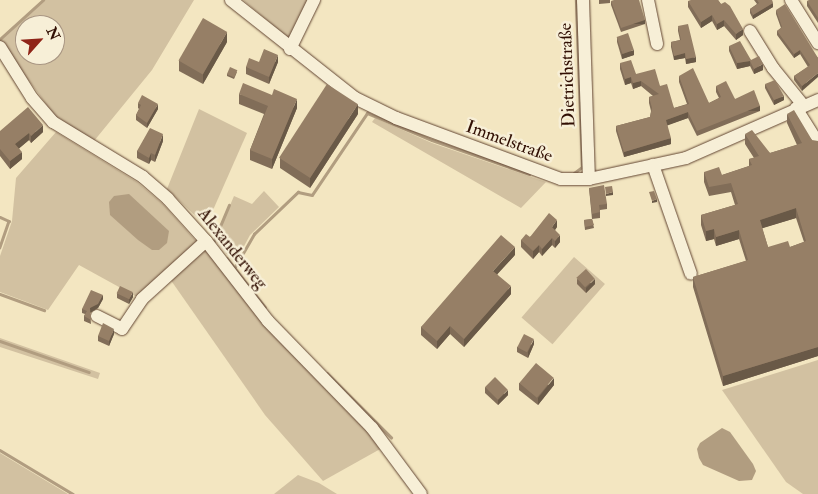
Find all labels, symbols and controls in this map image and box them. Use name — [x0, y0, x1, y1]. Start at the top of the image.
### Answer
north arrow — [15, 15, 65, 65]
street label: Dietrichstraße — [555, 23, 581, 127]
text: N — [43, 24, 63, 43]
street label: Immelstraße — [463, 116, 555, 168]
street label: Alexanderweg — [193, 204, 271, 294]

